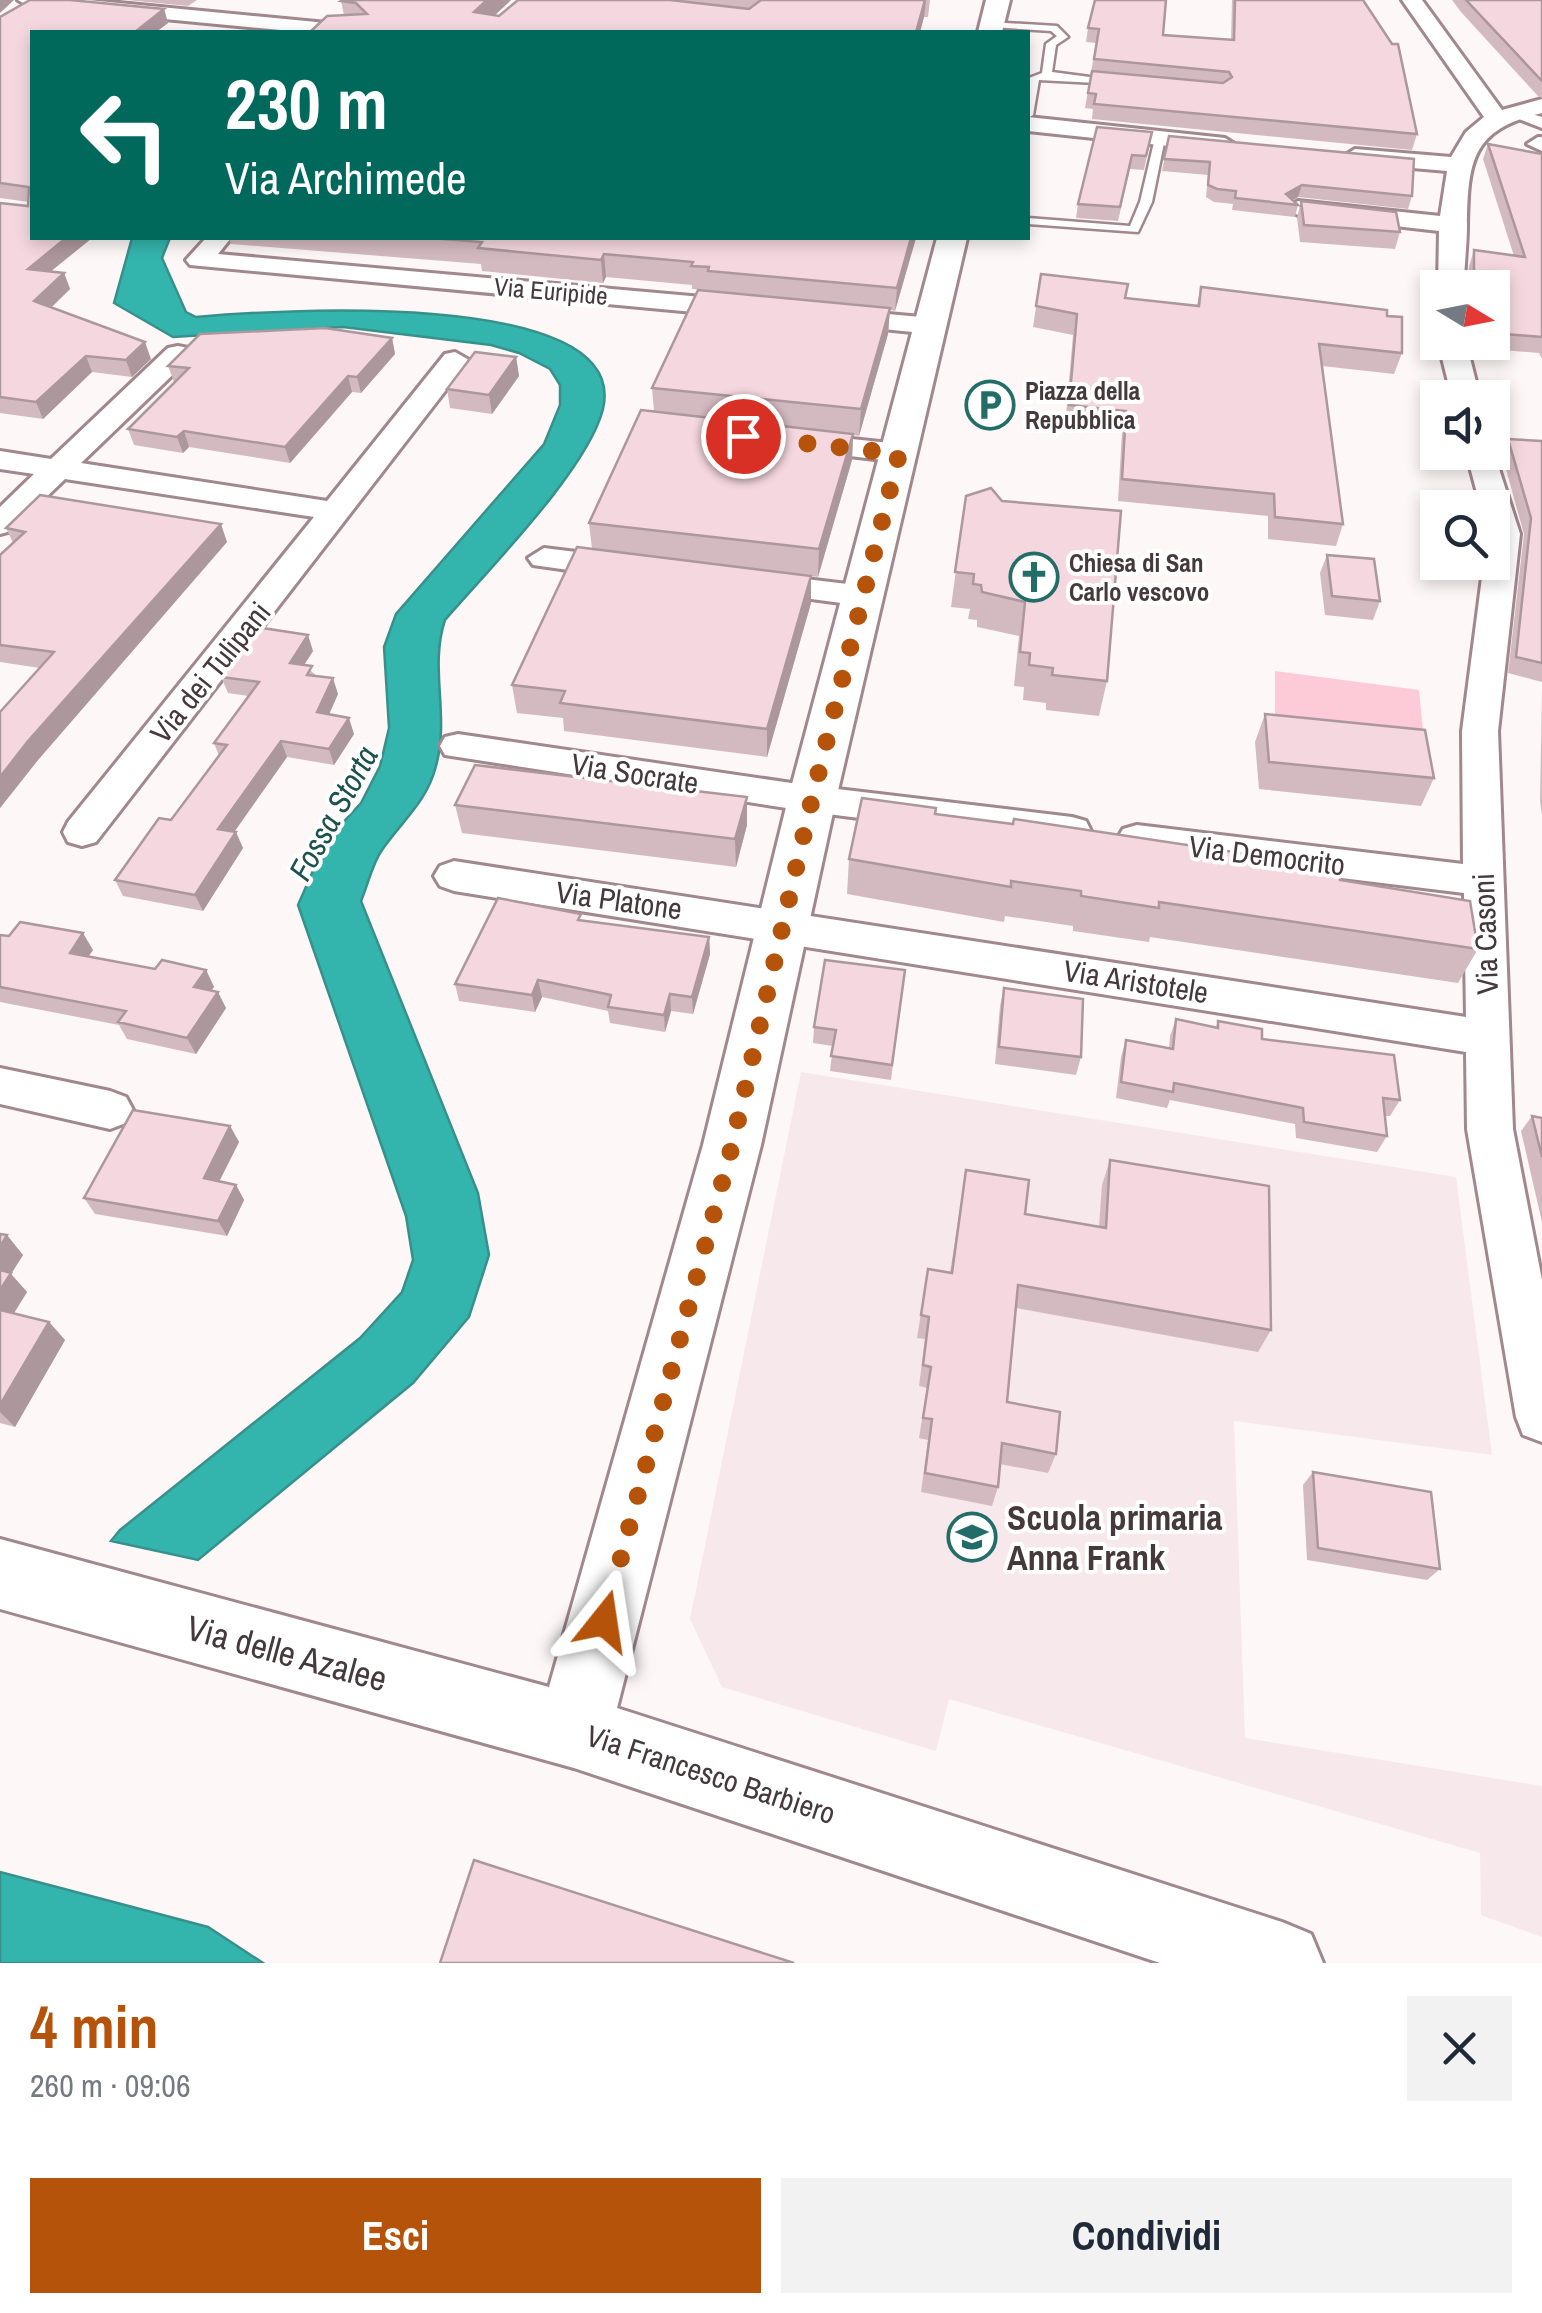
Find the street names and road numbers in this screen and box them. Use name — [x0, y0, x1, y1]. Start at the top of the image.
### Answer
street label: Via Euripide — [493, 269, 609, 313]
street label: Via dei Tulipani — [141, 593, 279, 751]
street label: Via Socrate — [569, 743, 701, 803]
street label: Via Democrito — [1187, 826, 1347, 884]
street label: Via Platone — [553, 871, 685, 929]
street label: Via Casoni — [1463, 873, 1507, 995]
street label: Via Aristotele — [1061, 950, 1211, 1012]
street label: Via delle Azalee — [182, 1604, 392, 1702]
street label: Via Francesco Barbiero — [581, 1715, 841, 1833]

